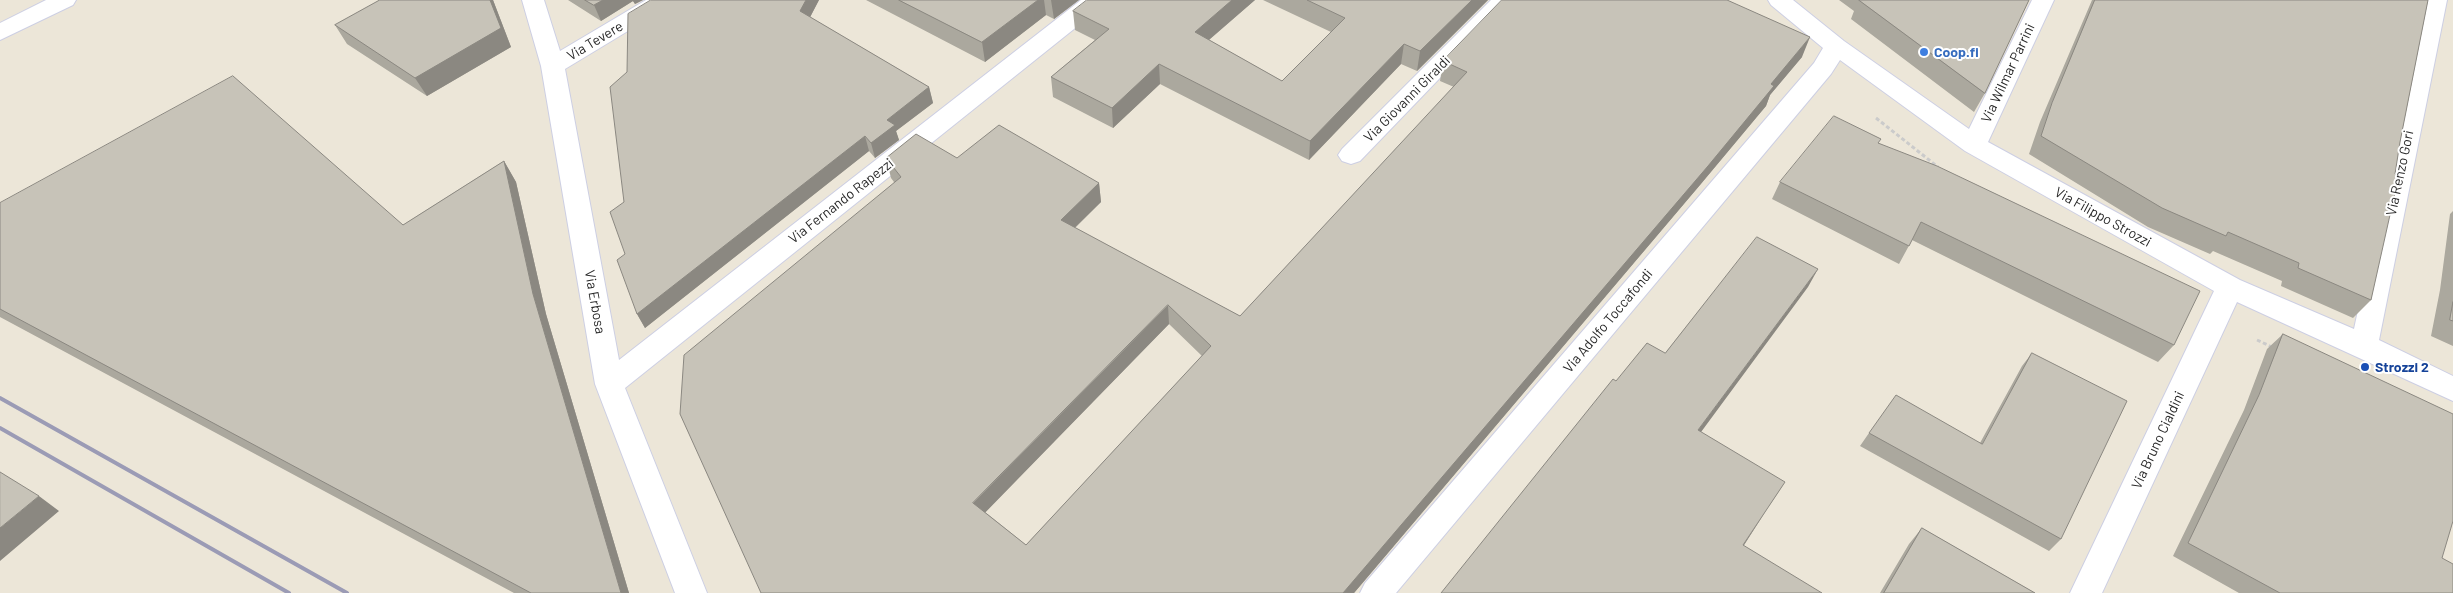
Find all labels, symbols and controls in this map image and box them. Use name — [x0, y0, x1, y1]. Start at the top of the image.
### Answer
street label: Via Tevere — [564, 18, 626, 64]
street label: Via Wilmar Parrini — [1978, 21, 2038, 125]
place label: Coop.fi — [1934, 44, 1979, 60]
marker: Coop.fi — [1918, 46, 1930, 58]
street label: Via Giovanni Giraldi — [1360, 52, 1454, 146]
street label: Via Renzo Gori — [2383, 129, 2417, 217]
street label: Via Fernando Rapezzi — [785, 155, 897, 247]
street label: Via Filippo Strozzi — [2052, 184, 2154, 250]
street label: Via Adolfo Toccafondi — [1560, 266, 1656, 376]
street label: Via Erbosa — [581, 269, 609, 335]
place label: Strozzi 2 — [2375, 359, 2429, 375]
marker: Strozzi 2 — [2359, 361, 2371, 373]
street label: Via Bruno Cialdini — [2128, 389, 2188, 491]

